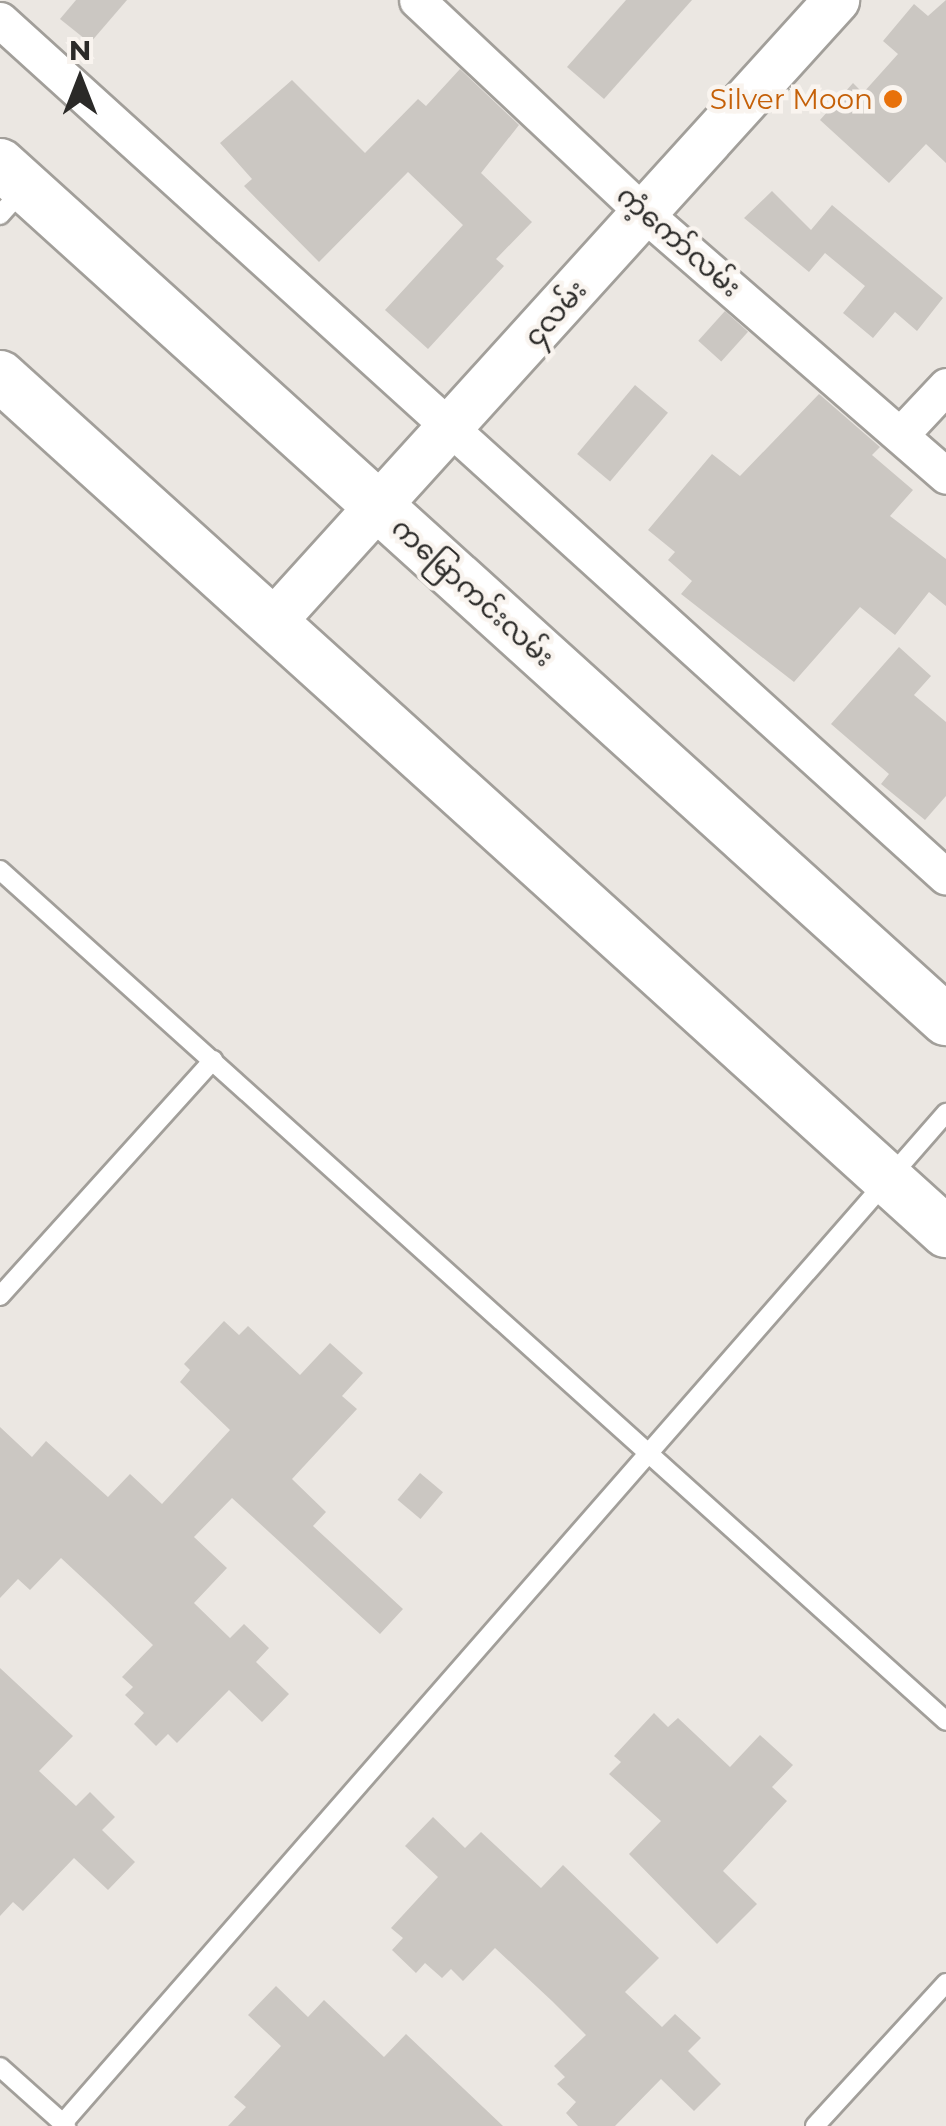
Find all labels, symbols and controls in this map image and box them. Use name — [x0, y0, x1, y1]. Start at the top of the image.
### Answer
north arrow — [30, 30, 130, 130]
text: N — [69, 33, 91, 67]
place label: Silver Moon — [710, 82, 873, 116]
marker: Silver Moon — [882, 88, 904, 110]
street label: ကံ့ကော်လမ်း — [610, 178, 748, 304]
street label: ၄လမ်း — [517, 273, 593, 353]
street label: ကမြောကင်းလမ်း — [385, 510, 561, 674]

